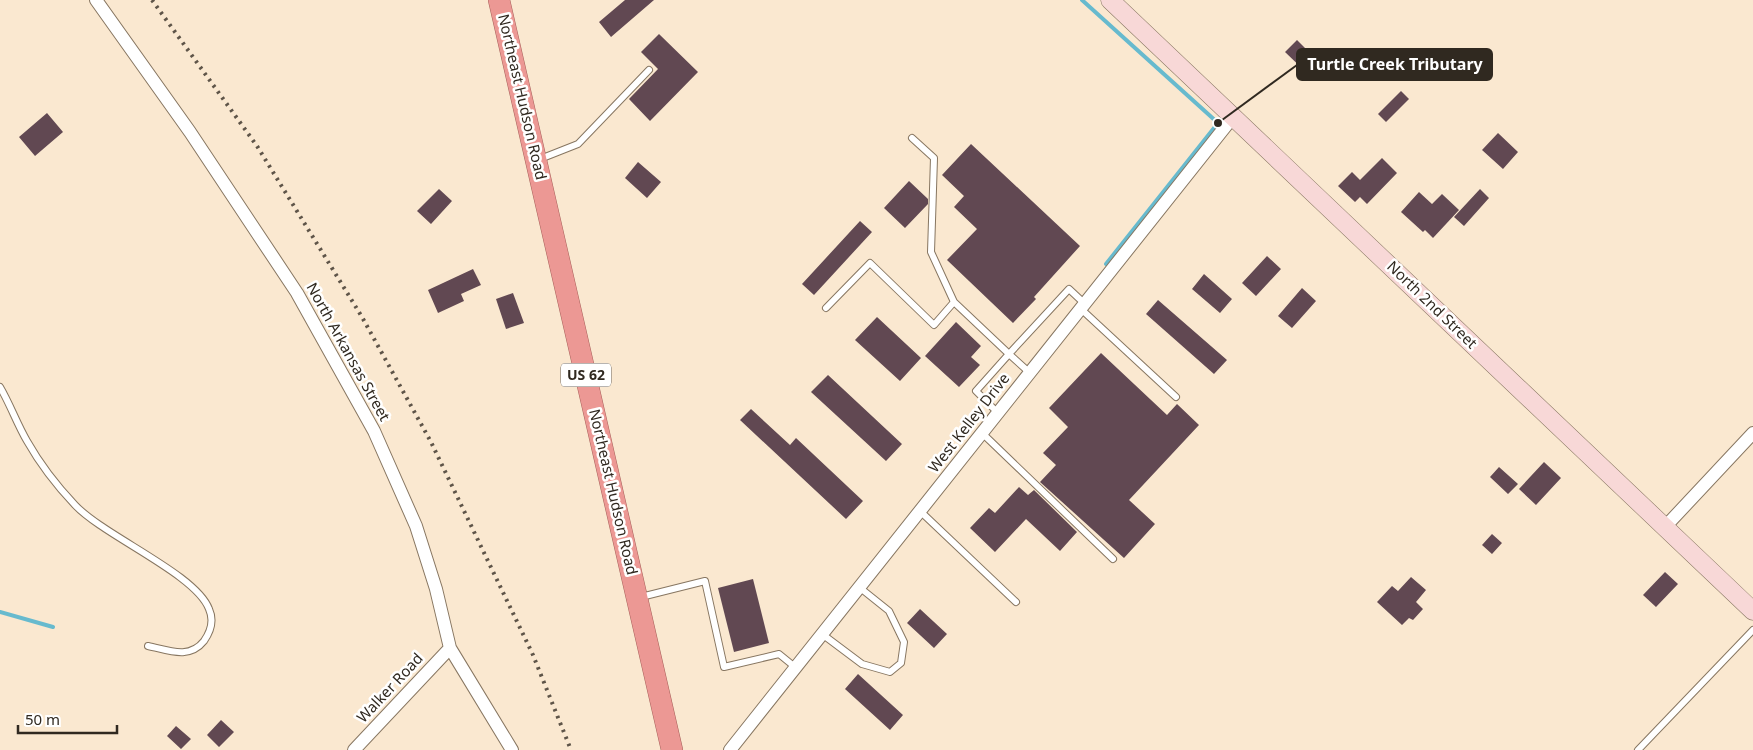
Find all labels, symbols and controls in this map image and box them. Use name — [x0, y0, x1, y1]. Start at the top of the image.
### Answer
street label: Northeast Hudson Road — [494, 12, 552, 182]
callout: Turtle Creek Tributary — [1297, 49, 1492, 80]
text: Turtle Creek Tributary — [1307, 53, 1484, 75]
street label: North 2nd Street — [1383, 256, 1483, 353]
street label: North Arkansas Street — [302, 279, 396, 425]
road number: US 62 — [561, 364, 611, 386]
street label: West Kelley Drive — [923, 369, 1013, 476]
street label: Northeast Hudson Road — [585, 407, 643, 577]
street label: Walker Road — [352, 648, 427, 727]
scale bar — [18, 702, 116, 734]
text: 50 m — [25, 709, 60, 729]

